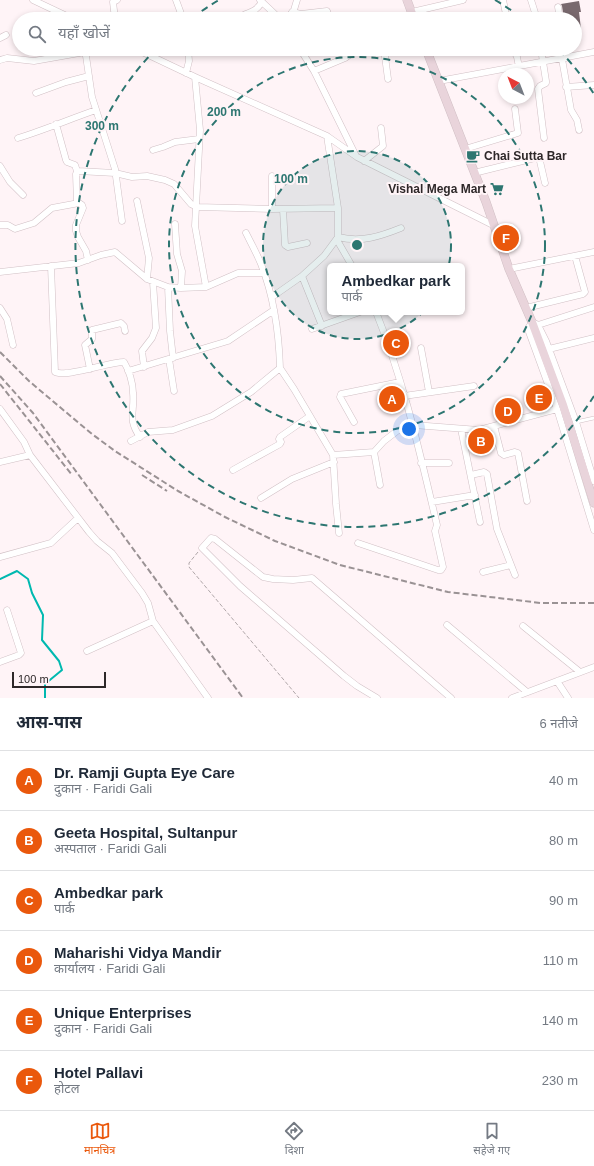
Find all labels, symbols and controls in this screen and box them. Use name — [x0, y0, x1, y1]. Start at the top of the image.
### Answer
search box — [12, 12, 582, 56]
icon: search — [26, 23, 48, 45]
text: यहाँ खोजें — [58, 24, 110, 41]
north arrow — [498, 68, 534, 104]
text: 200 m — [207, 105, 241, 119]
text: 300 m — [85, 119, 119, 133]
cafe icon: Chai Sutta Bar — [465, 148, 481, 164]
place label: Chai Sutta Bar — [484, 149, 567, 163]
text: 100 m — [274, 172, 308, 186]
supermarket icon: Vishal Mega Mart — [489, 181, 505, 197]
place label: Vishal Mega Mart — [388, 182, 486, 196]
pin: F — [493, 223, 519, 253]
centre of rings — [350, 238, 364, 252]
popup — [327, 263, 465, 315]
text: Ambedkar park — [341, 272, 451, 289]
text: पार्क — [341, 289, 362, 304]
pin: C — [383, 328, 409, 358]
pin: E — [526, 383, 552, 413]
pin: A — [379, 384, 405, 414]
pin: D — [495, 396, 521, 426]
your location — [399, 419, 419, 439]
pin: B — [468, 426, 494, 456]
scale bar — [12, 670, 106, 689]
text: 100 m — [18, 673, 49, 685]
text: आस-पास — [16, 713, 82, 732]
text: 6 नतीजे — [540, 716, 578, 731]
text: Dr. Ramji Gupta Eye Care — [54, 764, 235, 781]
text: A — [24, 773, 34, 788]
text: 40 m — [549, 773, 578, 788]
text: दुकान · Faridi Gali — [54, 781, 152, 796]
text: Geeta Hospital, Sultanpur — [54, 824, 237, 841]
text: B — [24, 833, 34, 848]
text: 80 m — [549, 833, 578, 848]
text: अस्पताल · Faridi Gali — [54, 841, 167, 856]
text: Ambedkar park — [54, 884, 163, 901]
text: C — [24, 893, 34, 908]
text: 90 m — [549, 893, 578, 908]
text: पार्क — [54, 901, 75, 916]
text: Maharishi Vidya Mandir — [54, 944, 221, 961]
text: D — [24, 953, 34, 968]
text: 110 m — [543, 953, 578, 968]
text: कार्यालय · Faridi Gali — [54, 961, 165, 976]
text: Unique Enterprises — [54, 1004, 192, 1021]
text: E — [25, 1013, 33, 1028]
text: 140 m — [542, 1013, 578, 1028]
text: दुकान · Faridi Gali — [54, 1021, 152, 1036]
text: Hotel Pallavi — [54, 1064, 143, 1081]
text: F — [25, 1073, 33, 1088]
text: 230 m — [542, 1073, 578, 1088]
text: होटल — [54, 1081, 80, 1096]
tab: मानचित्र — [84, 1120, 115, 1158]
tab: दिशा — [283, 1120, 305, 1158]
tab: सहेजे गए — [473, 1120, 510, 1158]

